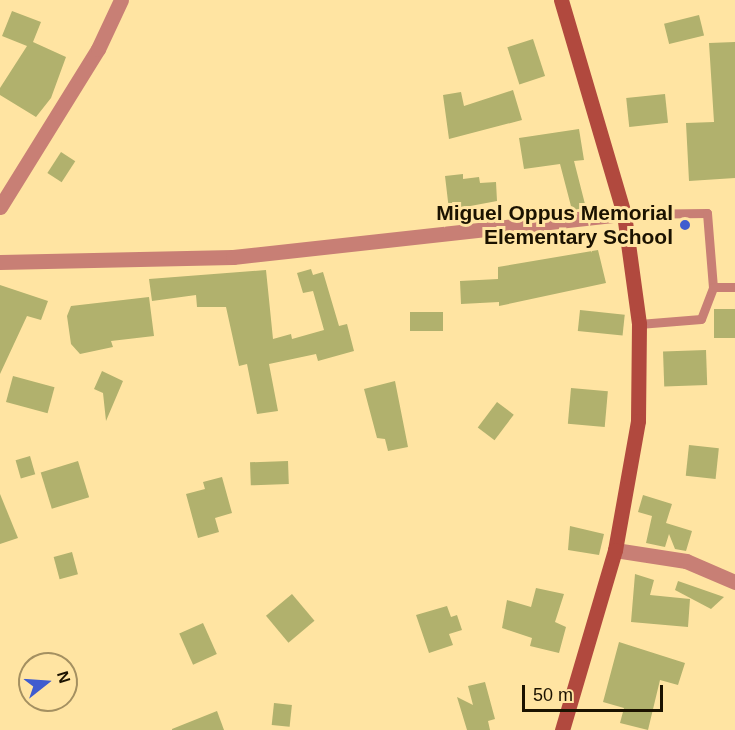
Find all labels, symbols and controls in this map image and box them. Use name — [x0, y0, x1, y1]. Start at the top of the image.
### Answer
place label: Miguel Oppus Memorial Elementary School — [436, 200, 673, 250]
marker: Miguel Oppus Memorial Elementary School — [678, 218, 692, 232]
north arrow — [18, 652, 78, 712]
text: N — [54, 669, 74, 685]
scale bar — [525, 673, 666, 711]
text: 50 m — [533, 685, 573, 705]

